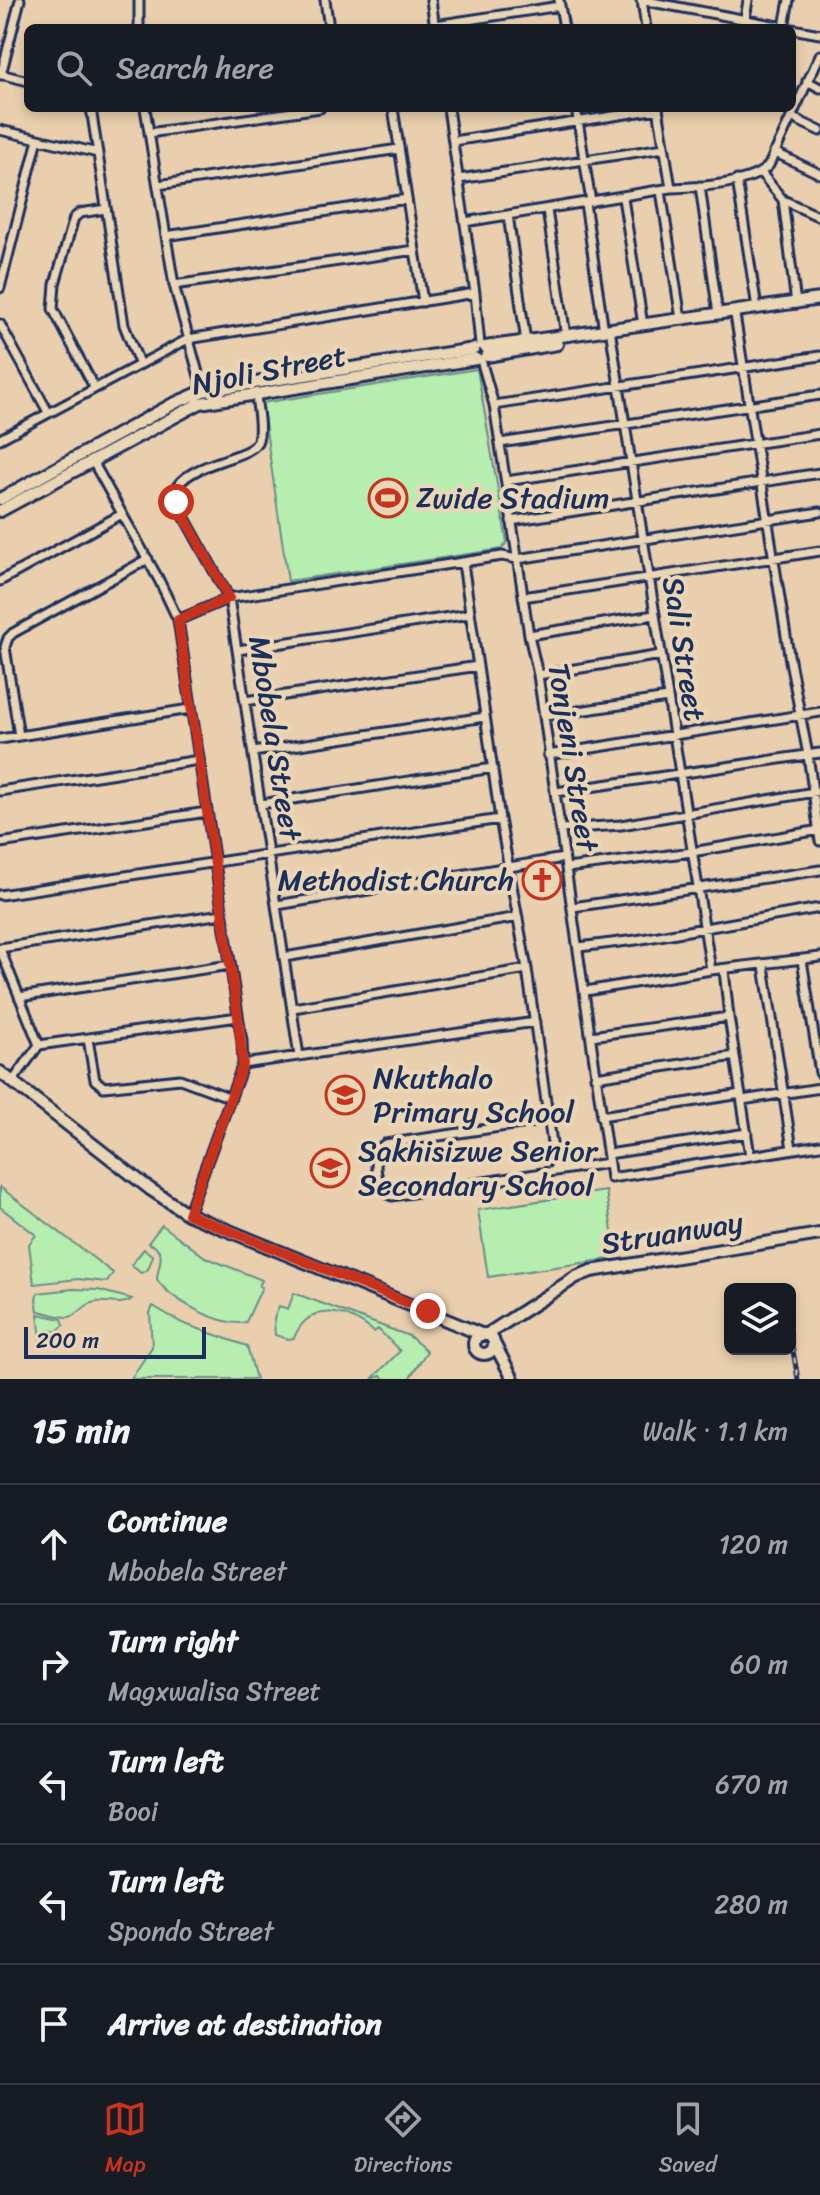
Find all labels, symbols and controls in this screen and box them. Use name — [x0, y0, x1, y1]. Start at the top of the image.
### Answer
search box — [24, 24, 796, 112]
text: Search here — [116, 41, 274, 95]
icon: search — [52, 46, 96, 90]
street label: Njoli Street — [187, 329, 351, 411]
place label: Zwide Stadium — [416, 471, 610, 525]
sports icon: Zwide Stadium — [367, 477, 409, 519]
route start — [158, 484, 194, 520]
street label: Sali Street — [646, 573, 722, 725]
street label: Mbobela Street — [232, 632, 318, 846]
street label: Tonjeni Street — [531, 659, 615, 857]
place label: Methodist Church — [278, 853, 514, 907]
church icon: Methodist Church — [521, 859, 563, 901]
place label: Nkuthalo Primary School — [373, 1051, 576, 1139]
school or university icon: Nkuthalo Primary School — [324, 1074, 366, 1116]
place label: Sakhisizwe Senior Secondary School — [358, 1124, 599, 1212]
school or university icon: Sakhisizwe Senior Secondary School — [309, 1147, 351, 1189]
street label: Struanway — [597, 1195, 747, 1271]
map controls — [724, 1283, 796, 1355]
button: layers — [724, 1283, 796, 1355]
route end — [410, 1293, 446, 1329]
text: 200 m — [36, 1321, 99, 1360]
scale bar — [24, 1323, 206, 1359]
text: 15 min — [32, 1401, 130, 1461]
text: Walk · 1.1 km — [643, 1408, 788, 1454]
text: Continue — [108, 1494, 227, 1548]
text: 120 m — [719, 1521, 788, 1567]
icon: ahead — [32, 1522, 76, 1566]
text: Mbobela Street — [108, 1548, 287, 1594]
text: Turn right — [108, 1614, 238, 1668]
text: 60 m — [730, 1641, 788, 1687]
icon: right — [32, 1642, 76, 1686]
text: Magxwalisa Street — [108, 1668, 321, 1714]
text: Turn left — [108, 1734, 224, 1788]
text: 670 m — [715, 1761, 788, 1807]
icon: left — [32, 1762, 76, 1806]
text: Booi — [108, 1788, 158, 1834]
text: Turn left — [108, 1854, 224, 1908]
text: 280 m — [714, 1881, 788, 1927]
icon: left — [32, 1882, 76, 1926]
text: Spondo Street — [108, 1908, 274, 1954]
text: Arrive at destination — [108, 1997, 382, 2051]
icon: arrive — [32, 2002, 76, 2046]
tab: Map — [103, 2097, 147, 2184]
tab: Directions — [354, 2097, 452, 2184]
tab: Saved — [659, 2097, 717, 2184]

